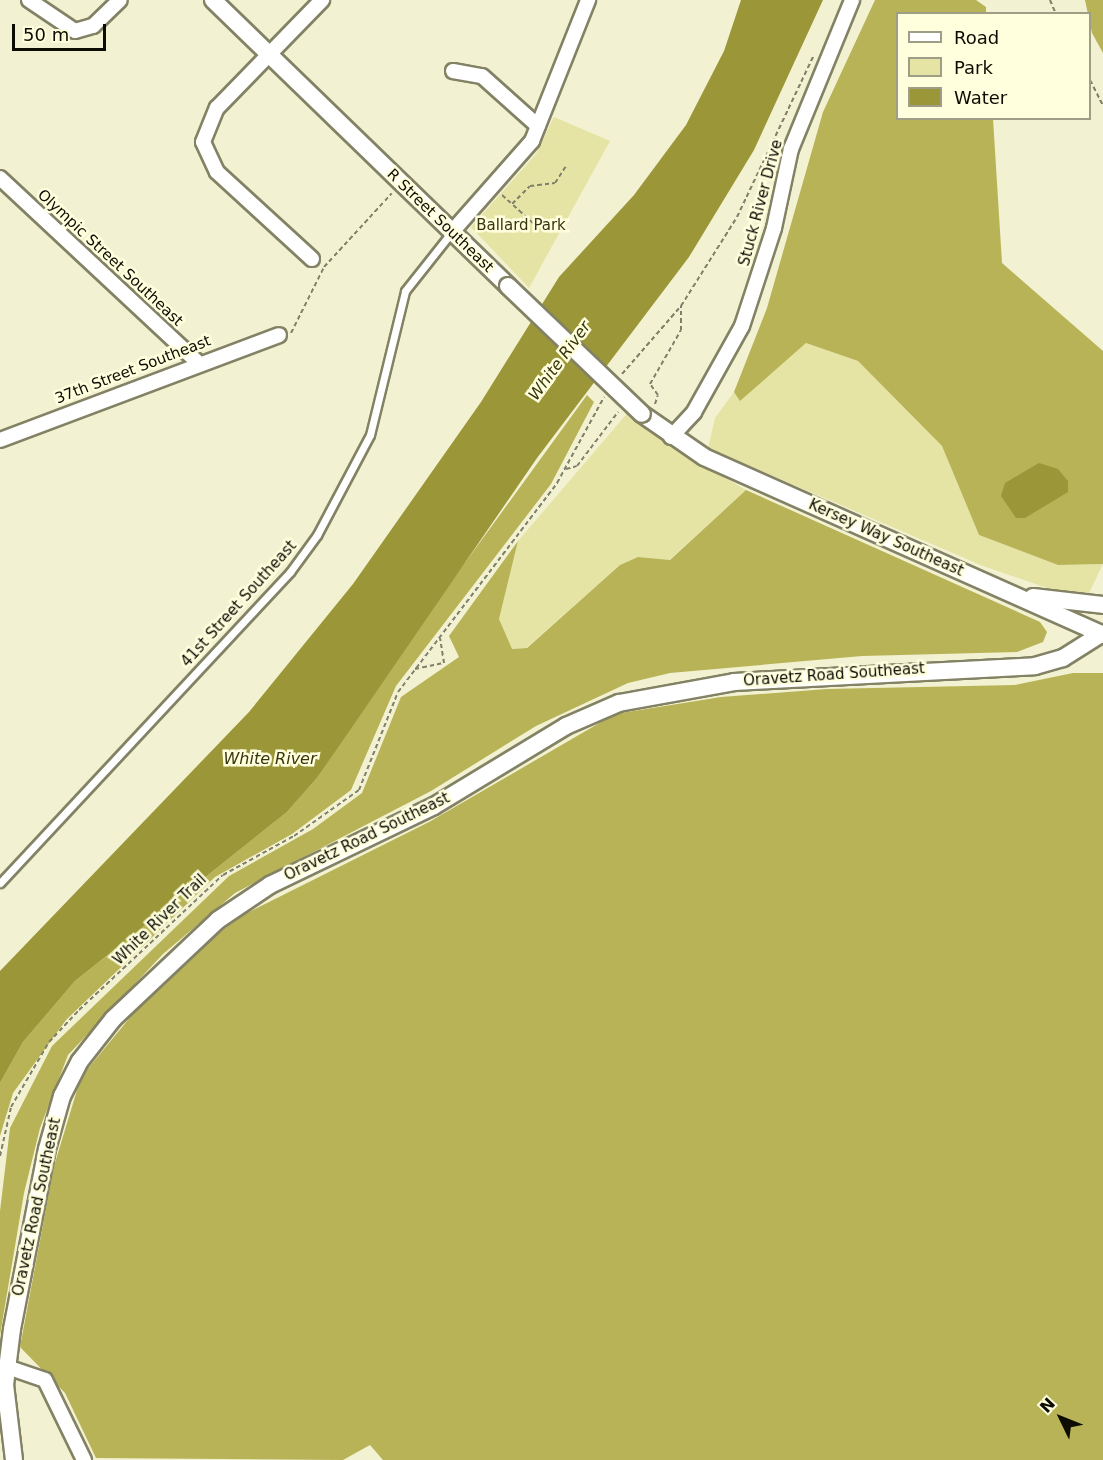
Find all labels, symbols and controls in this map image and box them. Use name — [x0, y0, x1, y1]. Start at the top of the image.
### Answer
scale bar — [15, 12, 110, 50]
legend — [896, 12, 1091, 120]
text: 50 m — [23, 24, 69, 45]
text: Road — [954, 27, 999, 48]
text: Park — [954, 57, 993, 78]
text: Water — [954, 87, 1007, 108]
street label: Stuck River Drive — [735, 138, 787, 268]
street label: R Street Southeast — [383, 165, 497, 277]
street label: Olympic Street Southeast — [34, 186, 186, 330]
park label: Ballard Park — [476, 217, 566, 235]
water label: White River — [525, 318, 595, 404]
street label: 37th Street Southeast — [53, 332, 213, 408]
street label: Kersey Way Southeast — [806, 496, 966, 580]
street label: 41st Street Southeast — [178, 537, 300, 671]
street label: Oravetz Road Southeast — [743, 660, 925, 690]
water label: White River — [223, 749, 317, 769]
street label: Oravetz Road Southeast — [281, 789, 453, 885]
street label: White River Trail — [110, 871, 210, 969]
street label: Oravetz Road Southeast — [9, 1116, 65, 1298]
north arrow — [1031, 1388, 1091, 1448]
text: N — [1036, 1394, 1059, 1417]

